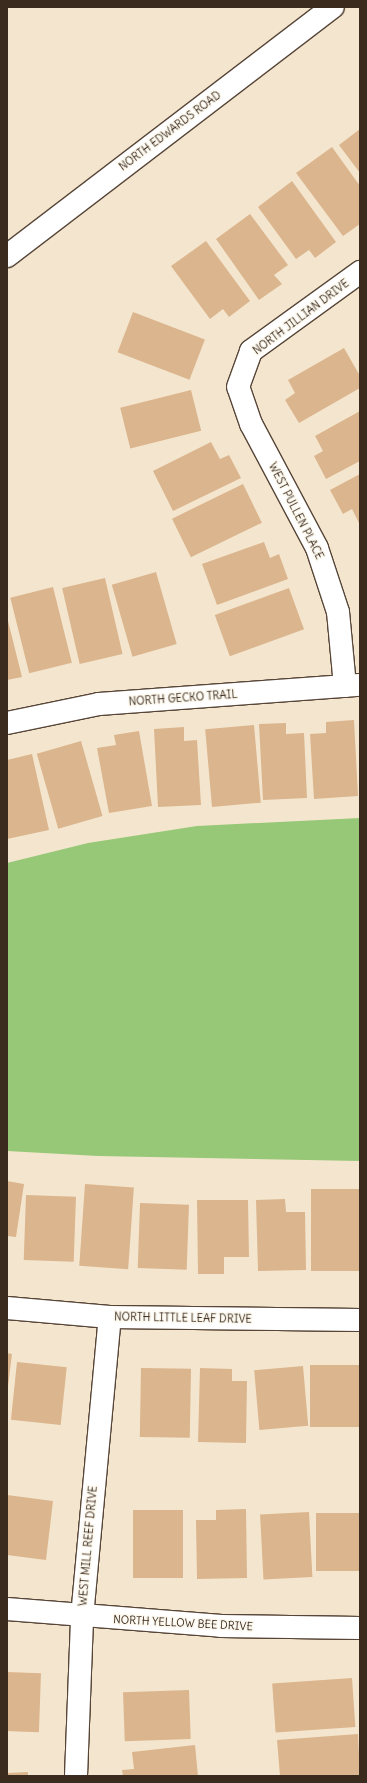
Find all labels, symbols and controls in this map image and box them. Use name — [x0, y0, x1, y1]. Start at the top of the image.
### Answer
street label: NORTH EDWARDS ROAD — [117, 88, 223, 174]
street label: NORTH JILLIAN DRIVE — [250, 277, 352, 357]
street label: WEST PULLEN PLACE — [266, 460, 326, 562]
street label: NORTH GECKO TRAIL — [128, 688, 238, 708]
street label: NORTH LITTLE LEAF DRIVE — [114, 1310, 252, 1326]
street label: WEST MILL REEF DRIVE — [76, 1485, 100, 1607]
street label: NORTH YELLOW BEE DRIVE — [113, 1613, 253, 1633]

